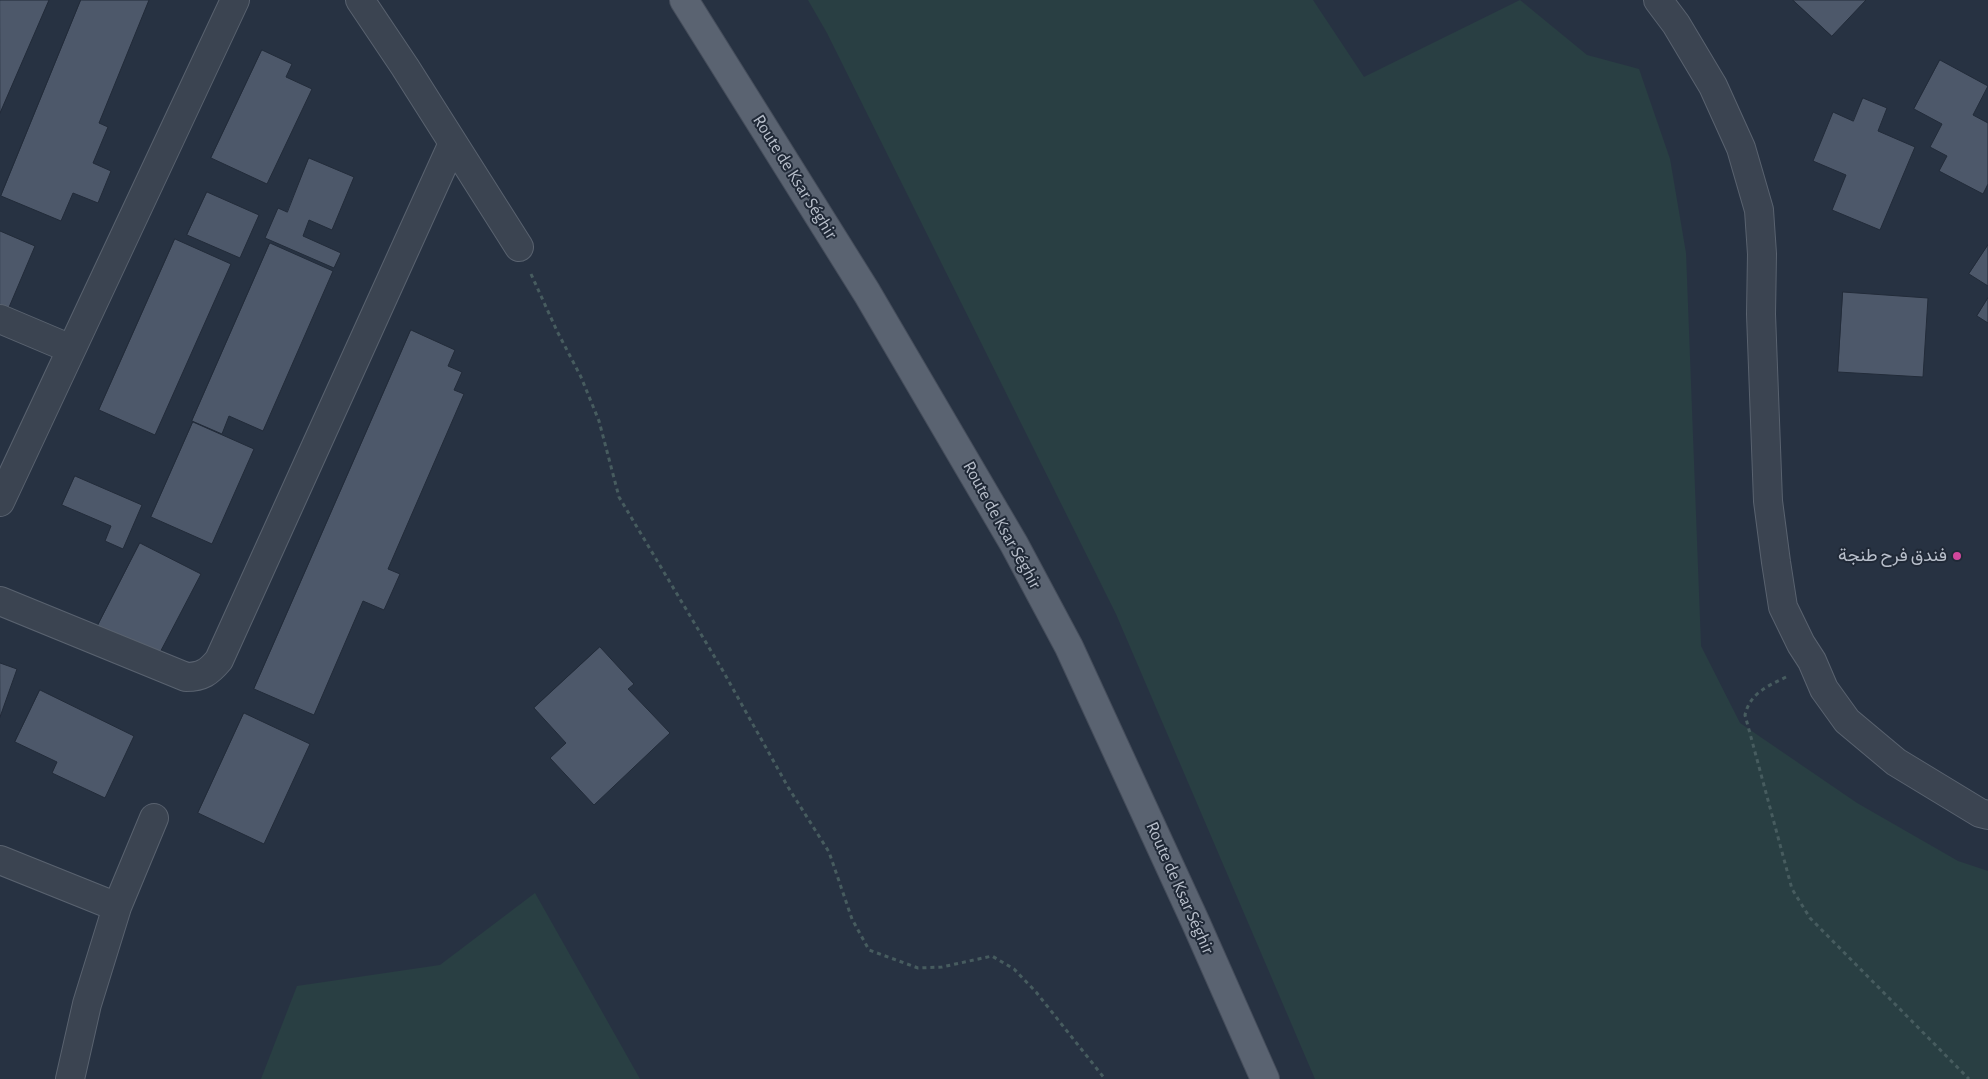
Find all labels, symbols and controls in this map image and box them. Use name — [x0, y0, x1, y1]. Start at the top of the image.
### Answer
street label: Route de Ksar Séghir — [748, 111, 842, 243]
street label: Route de Ksar Séghir — [958, 457, 1046, 593]
place label: فندق فرح طنجة — [1838, 545, 1947, 567]
marker: فندق فرح طنجة — [1951, 550, 1963, 562]
street label: Route de Ksar Séghir — [1141, 818, 1219, 958]

